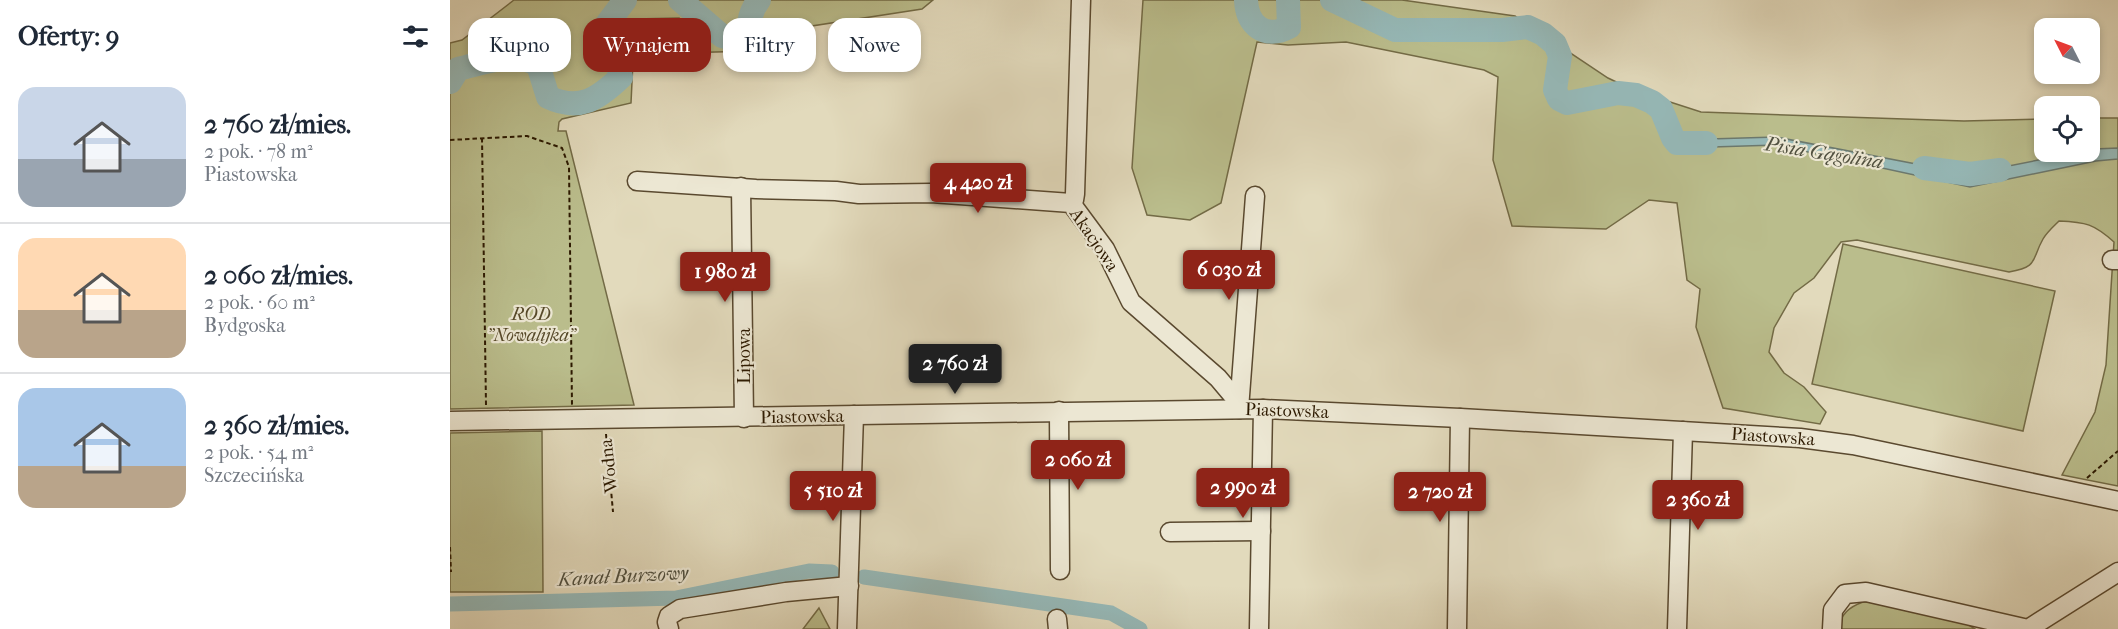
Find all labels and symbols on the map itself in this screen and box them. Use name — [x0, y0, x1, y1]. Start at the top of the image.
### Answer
north arrow — [2034, 18, 2100, 84]
water label: Pisia Gągolina — [1762, 132, 1885, 174]
pin: 4 420 zł — [916, 163, 1040, 214]
street label: Akacjowa — [1065, 203, 1123, 276]
pin: 6 030 zł — [1167, 250, 1291, 301]
pin: 1 980 zł — [663, 252, 787, 303]
park label: ROD "Nowalijka" — [487, 304, 578, 346]
street label: Lipowa — [734, 327, 755, 384]
pin: 2 760 zł — [893, 344, 1017, 395]
street label: Piastowska — [1245, 399, 1330, 423]
street label: Piastowska — [760, 406, 845, 428]
street label: Piastowska — [1730, 424, 1816, 450]
street label: Wodna — [596, 437, 622, 495]
pin: 2 060 zł — [1016, 440, 1140, 491]
pin: 2 990 zł — [1181, 468, 1305, 519]
pin: 5 510 zł — [771, 471, 895, 522]
pin: 2 720 zł — [1378, 472, 1502, 523]
pin: 2 360 zł — [1636, 480, 1760, 531]
water label: Kanał Burzowy — [555, 561, 690, 591]

